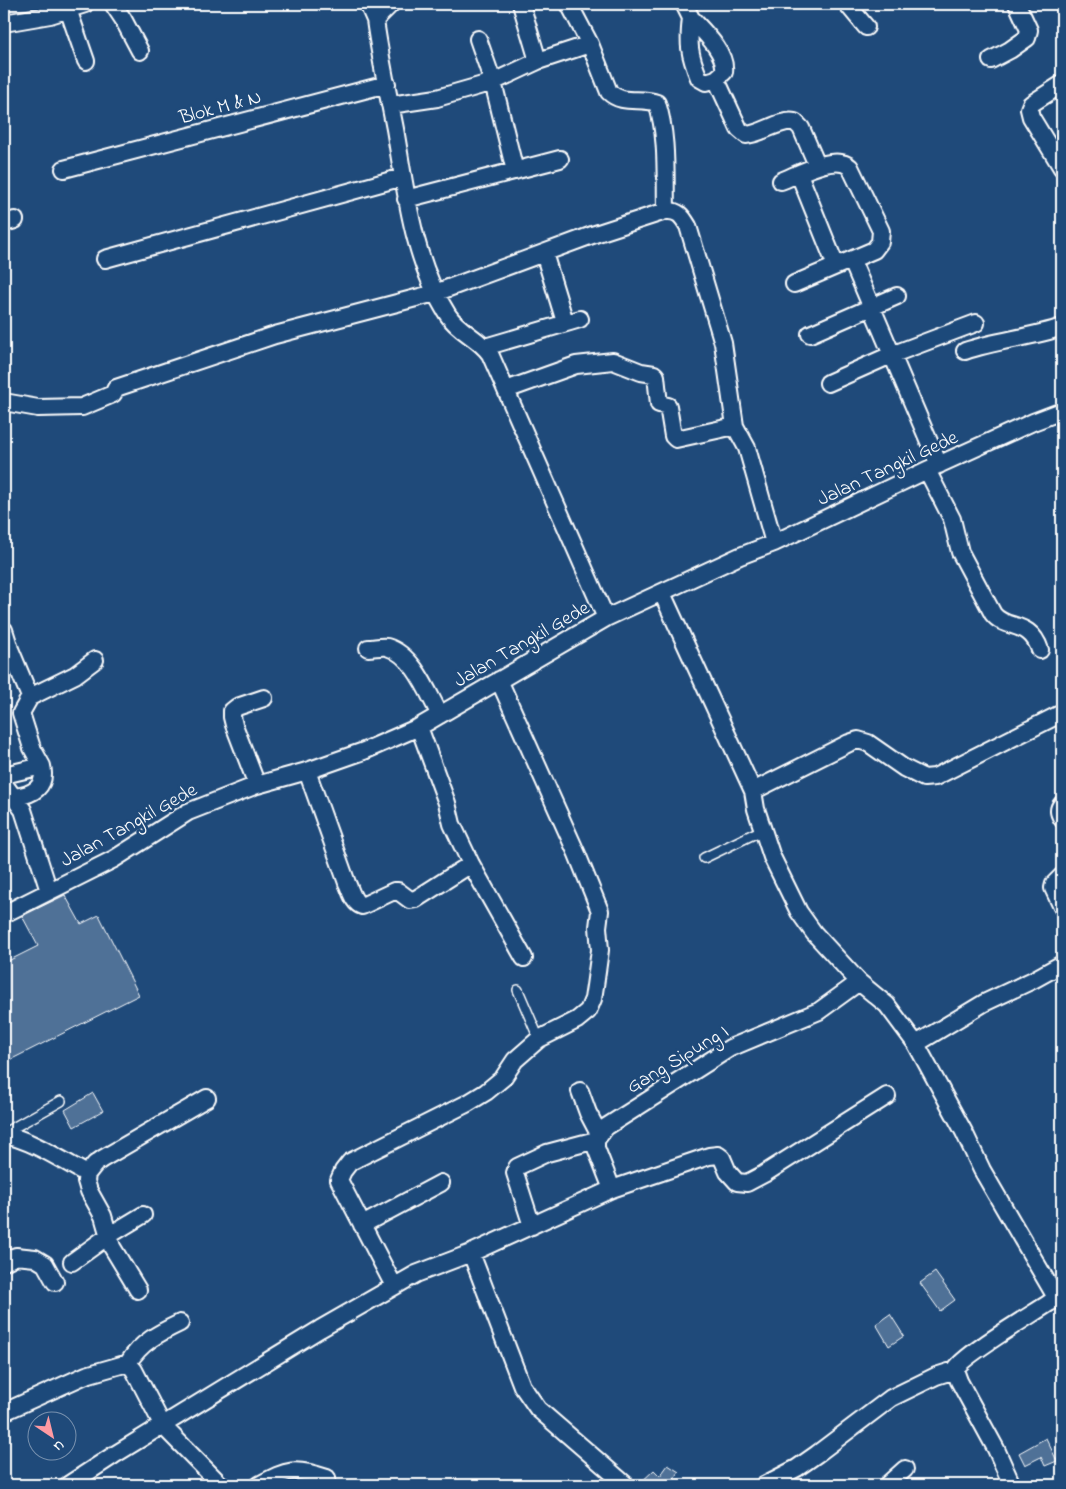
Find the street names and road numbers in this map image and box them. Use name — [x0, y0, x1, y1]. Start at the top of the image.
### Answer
street label: Blok M & N — [175, 84, 265, 134]
street label: Jalan Tangkil Gede — [813, 424, 964, 516]
street label: Jalan Tangkil Gede — [449, 595, 596, 697]
street label: Jalan Tangkil Gede — [56, 777, 203, 877]
street label: Gang Sipung I — [622, 1018, 735, 1103]

